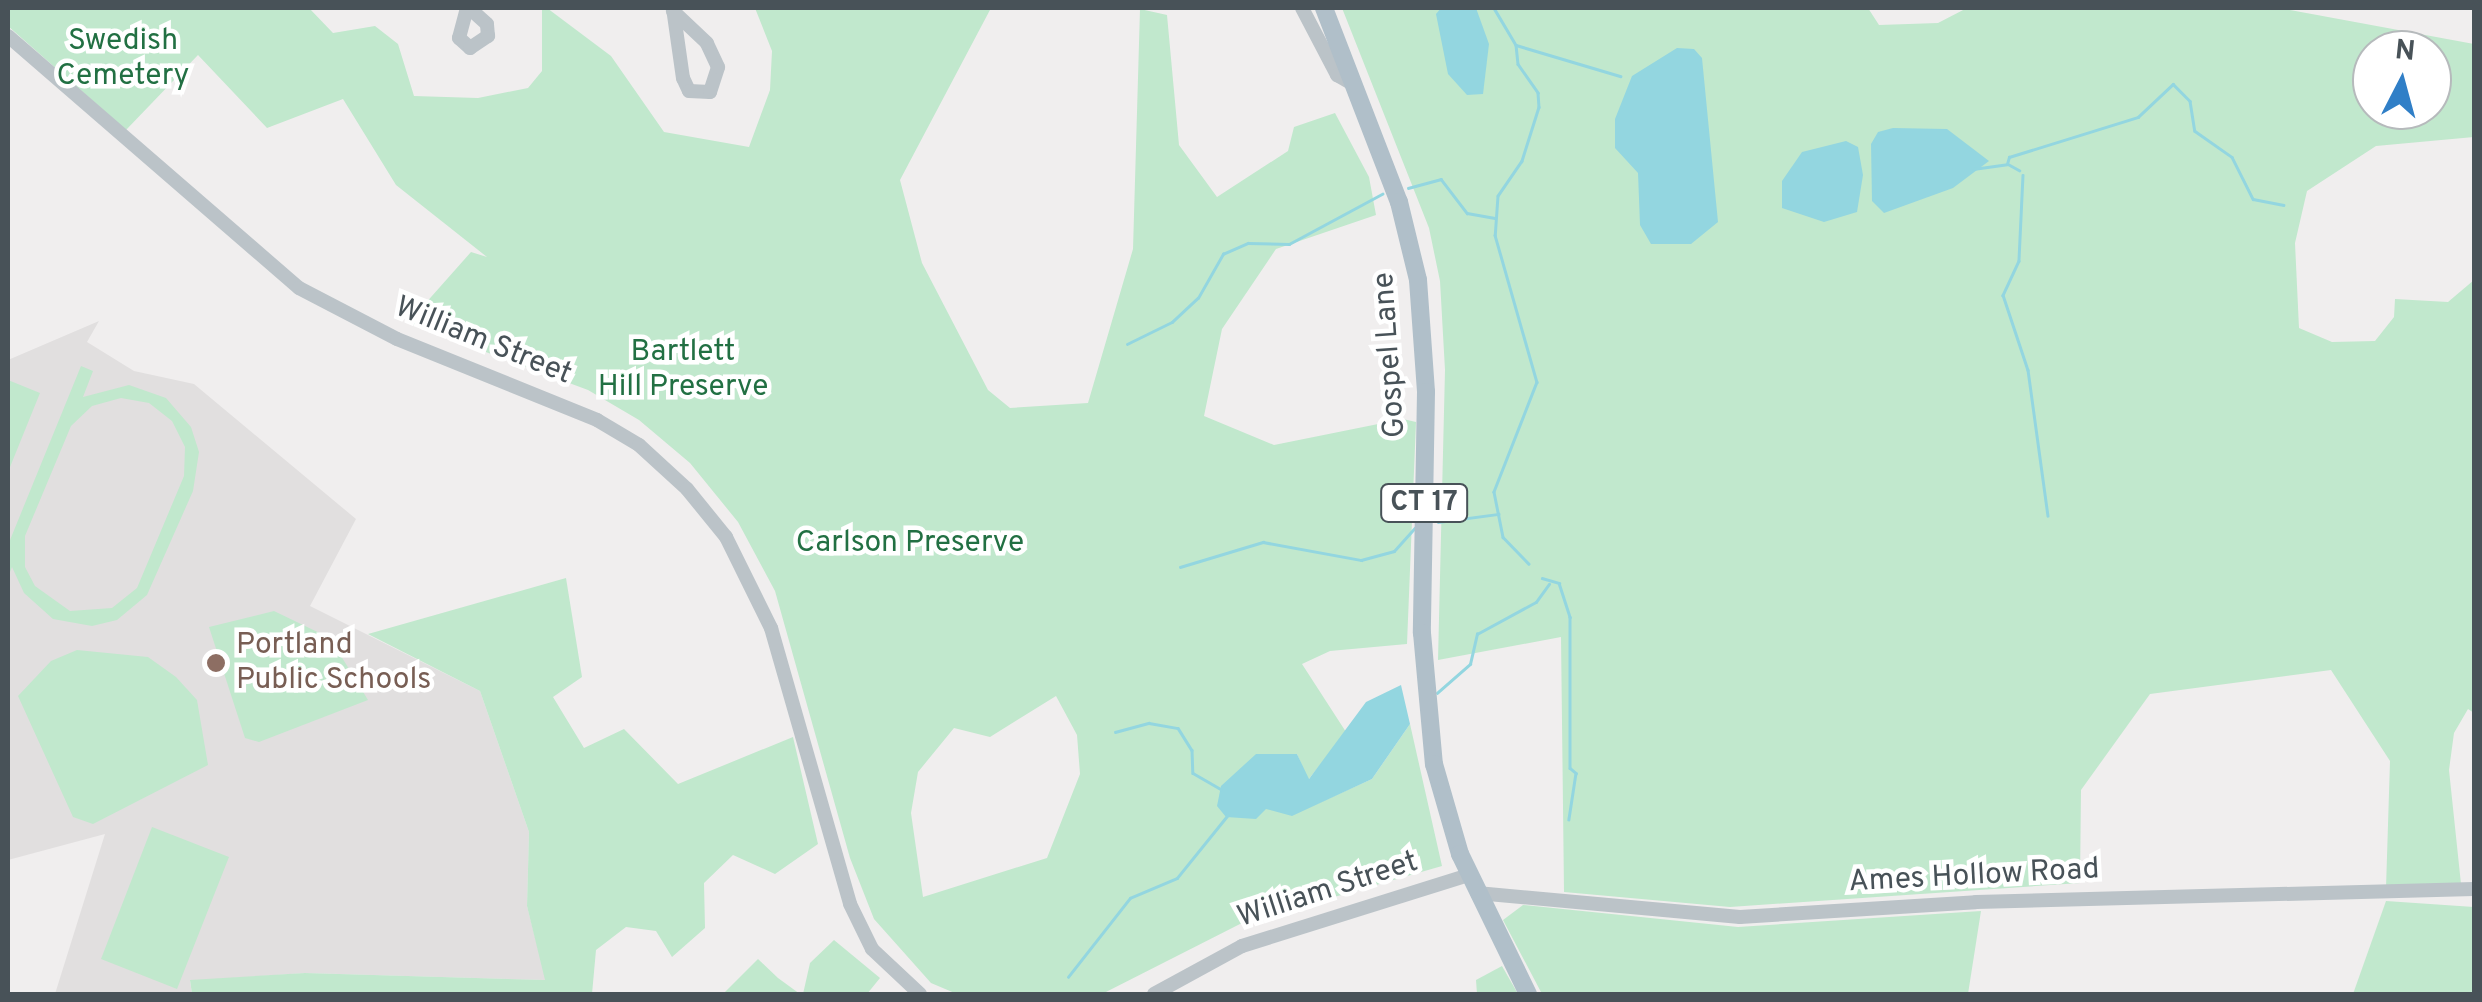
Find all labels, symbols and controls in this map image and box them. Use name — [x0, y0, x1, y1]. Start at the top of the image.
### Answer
park label: Swedish Cemetery — [57, 24, 189, 94]
north arrow — [2352, 30, 2452, 130]
text: N — [2393, 33, 2417, 71]
street label: Gospel Lane — [1367, 271, 1415, 439]
street label: William Street — [389, 290, 577, 394]
park label: Bartlett Hill Preserve — [598, 335, 768, 406]
road number: CT 17 — [1379, 480, 1469, 526]
park label: Carlson Preserve — [796, 526, 1024, 562]
place label: Portland Public Schools — [236, 628, 431, 698]
marker: Portland Public Schools — [205, 652, 227, 674]
street label: William Street — [1233, 845, 1423, 937]
street label: Ames Hollow Road — [1848, 852, 2100, 902]

